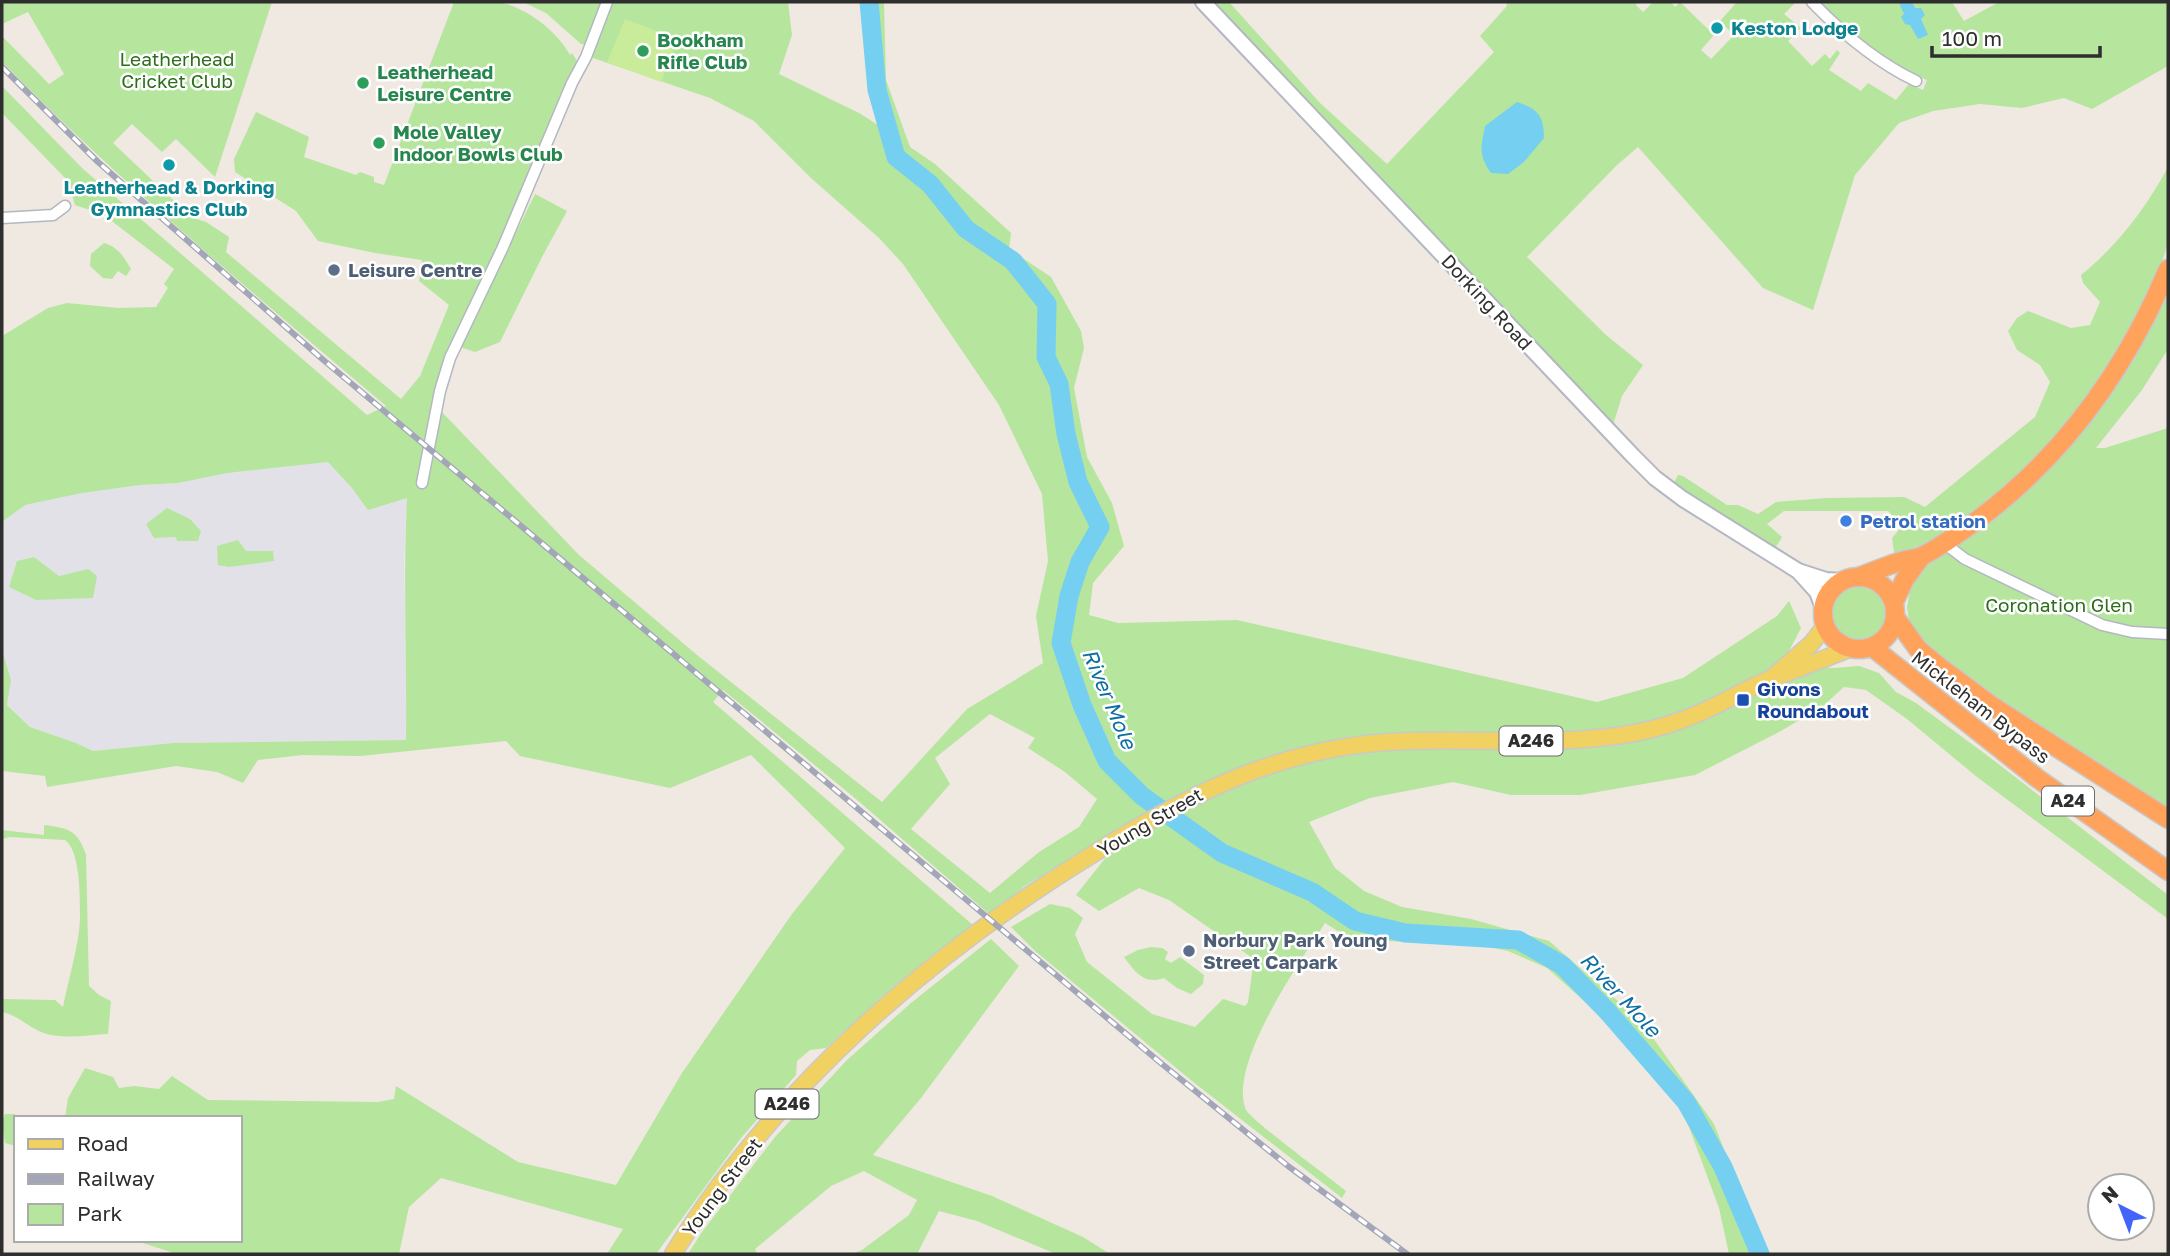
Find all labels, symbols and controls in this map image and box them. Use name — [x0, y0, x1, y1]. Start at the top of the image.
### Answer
scale bar — [1932, 14, 2100, 58]
place label: Keston Lodge — [1731, 16, 1858, 39]
marker: Keston Lodge — [1709, 20, 1725, 36]
text: 100 m — [1942, 25, 2002, 51]
place label: Bookham Rifle Club — [657, 28, 748, 73]
marker: Bookham Rifle Club — [635, 43, 651, 59]
park label: Leatherhead Cricket Club — [119, 47, 235, 92]
place label: Leatherhead Leisure Centre — [377, 60, 511, 105]
marker: Leatherhead Leisure Centre — [355, 75, 371, 91]
place label: Mole Valley Indoor Bowls Club — [393, 120, 563, 165]
marker: Mole Valley Indoor Bowls Club — [371, 135, 387, 151]
marker: Leatherhead & Dorking Gymnastics Club — [161, 157, 177, 173]
place label: Leatherhead & Dorking Gymnastics Club — [64, 175, 274, 220]
street label: Dorking Road — [1437, 249, 1538, 354]
place label: Leisure Centre — [348, 258, 482, 281]
marker: Leisure Centre — [326, 262, 342, 278]
place label: Petrol station — [1860, 509, 1986, 532]
marker: Petrol station — [1838, 513, 1854, 529]
park label: Coronation Glen — [1985, 593, 2133, 616]
water label: River Mole — [1077, 645, 1143, 754]
street label: Mickleham Bypass — [1908, 645, 2055, 768]
place label: Givons Roundabout — [1757, 677, 1869, 722]
marker: Givons Roundabout — [1735, 692, 1751, 708]
road number: A246 — [1500, 726, 1562, 756]
street label: Young Street — [1093, 782, 1207, 861]
road number: A24 — [2042, 786, 2094, 816]
place label: Norbury Park Young Street Carpark — [1203, 928, 1387, 973]
marker: Norbury Park Young Street Carpark — [1181, 943, 1197, 959]
water label: River Mole — [1575, 947, 1668, 1043]
road number: A246 — [756, 1090, 818, 1119]
legend — [14, 1116, 242, 1242]
text: Road — [77, 1130, 128, 1156]
street label: Young Street — [677, 1133, 766, 1241]
text: Railway — [77, 1165, 155, 1191]
north arrow — [2086, 1172, 2156, 1242]
text: N — [2096, 1181, 2122, 1207]
text: Park — [77, 1200, 123, 1226]

